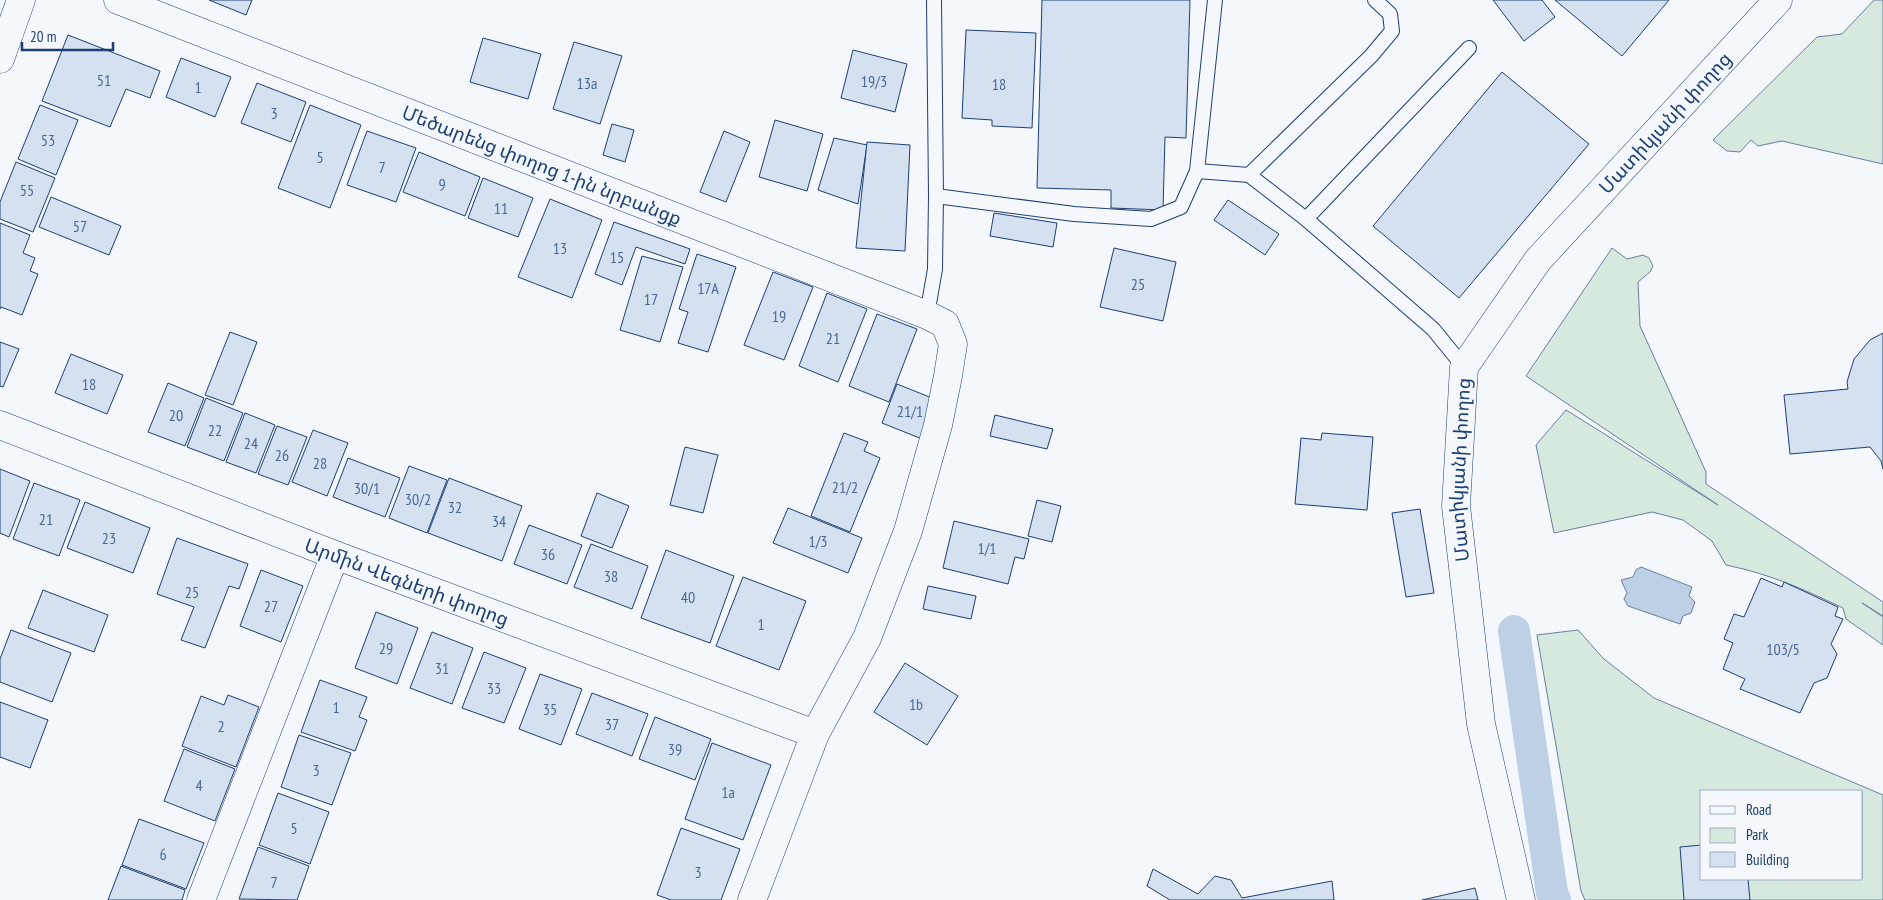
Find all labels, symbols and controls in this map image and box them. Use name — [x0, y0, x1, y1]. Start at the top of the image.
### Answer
scale bar — [22, 20, 114, 52]
text: 20 m — [30, 27, 56, 46]
street label: Մատիկյանի փողոց — [1593, 47, 1736, 199]
house number: 51 — [97, 70, 111, 90]
house number: 19/3 — [861, 71, 887, 91]
house number: 13a — [577, 73, 597, 93]
house number: 18 — [992, 74, 1006, 94]
house number: 1 — [194, 77, 202, 97]
street label: Մեծարենց փողոց 1-ին նրբանցք — [399, 100, 685, 230]
house number: 3 — [270, 103, 278, 123]
house number: 53 — [41, 130, 55, 150]
house number: 5 — [316, 147, 324, 167]
house number: 7 — [378, 157, 386, 177]
house number: 9 — [438, 174, 446, 194]
house number: 55 — [20, 180, 34, 200]
house number: 11 — [494, 198, 508, 218]
house number: 57 — [73, 216, 87, 236]
house number: 13 — [553, 238, 567, 258]
house number: 15 — [610, 247, 624, 267]
house number: 25 — [1131, 274, 1145, 294]
house number: 17A — [697, 278, 719, 298]
house number: 17 — [644, 289, 658, 309]
house number: 19 — [772, 306, 786, 326]
house number: 21 — [826, 328, 840, 348]
house number: 18 — [82, 374, 96, 394]
street label: Մատիկյանի փողոց — [1444, 377, 1475, 563]
house number: 21/1 — [897, 401, 923, 421]
house number: 20 — [169, 405, 183, 425]
house number: 22 — [208, 420, 222, 440]
house number: 24 — [244, 433, 258, 453]
house number: 26 — [275, 445, 289, 465]
house number: 28 — [313, 453, 327, 473]
house number: 21/2 — [832, 477, 858, 497]
house number: 30/1 — [354, 478, 380, 498]
house number: 30/2 — [405, 489, 431, 509]
house number: 32 — [448, 497, 462, 517]
house number: 21 — [39, 509, 53, 529]
house number: 34 — [492, 511, 506, 531]
house number: 23 — [102, 528, 116, 548]
house number: 1/3 — [808, 531, 828, 551]
street label: Արմին Վեգների փողոց — [301, 532, 512, 631]
house number: 1/1 — [977, 538, 997, 558]
house number: 36 — [541, 544, 555, 564]
house number: 38 — [604, 566, 618, 586]
house number: 25 — [185, 582, 199, 602]
house number: 40 — [681, 587, 695, 607]
house number: 27 — [264, 596, 278, 616]
house number: 1 — [757, 614, 765, 634]
house number: 29 — [379, 638, 393, 658]
house number: 103/5 — [1766, 639, 1800, 659]
house number: 31 — [435, 658, 449, 678]
house number: 33 — [487, 678, 501, 698]
house number: 1b — [909, 694, 923, 714]
house number: 1 — [332, 697, 340, 717]
house number: 35 — [543, 699, 557, 719]
house number: 37 — [605, 714, 619, 734]
house number: 2 — [217, 716, 225, 736]
house number: 39 — [668, 739, 682, 759]
house number: 3 — [312, 760, 320, 780]
house number: 4 — [195, 775, 203, 795]
house number: 1a — [721, 782, 735, 802]
legend — [1700, 790, 1863, 880]
text: Road — [1746, 800, 1772, 819]
house number: 5 — [290, 818, 298, 838]
text: Park — [1746, 825, 1768, 844]
house number: 6 — [159, 844, 167, 864]
text: Building — [1746, 850, 1789, 869]
house number: 3 — [694, 862, 702, 882]
house number: 7 — [270, 872, 278, 892]

